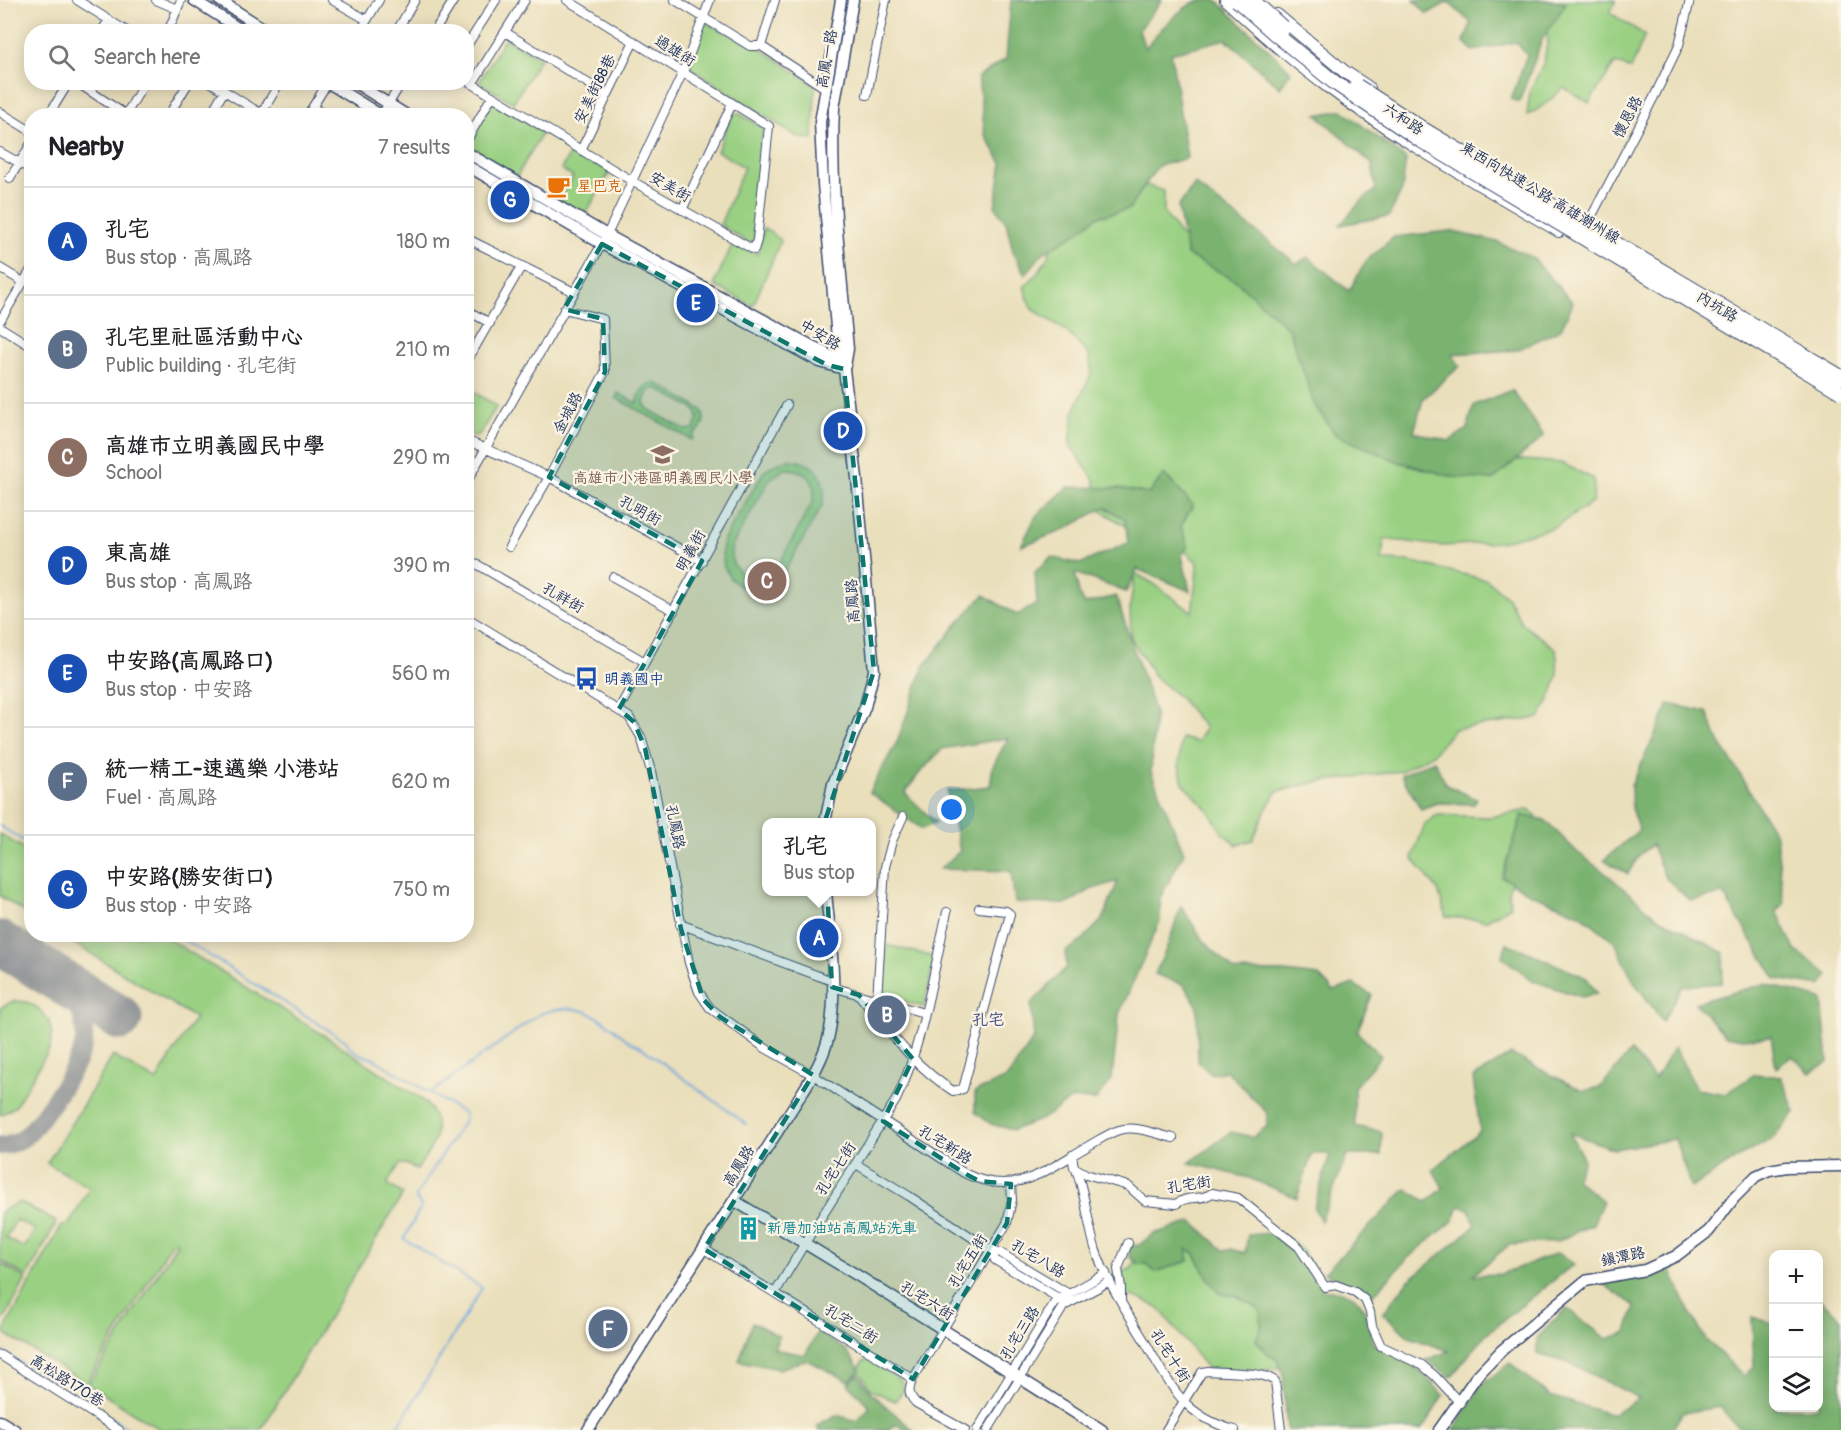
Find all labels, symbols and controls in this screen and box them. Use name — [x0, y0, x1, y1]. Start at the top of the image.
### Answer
search box — [24, 24, 474, 90]
street label: 高鳳一路 — [812, 28, 842, 90]
street label: 過雄街 — [651, 31, 699, 71]
icon: search — [45, 41, 78, 74]
text: Search here — [93, 43, 200, 71]
street label: 安美街88巷 — [570, 51, 620, 127]
street label: 懷恩路 — [1609, 93, 1647, 141]
street label: 六和路 — [1379, 99, 1427, 139]
text: Nearby — [48, 131, 124, 163]
text: 7 results — [378, 135, 450, 160]
street label: 東西向快速公路 高雄潮州線 — [1457, 138, 1623, 248]
street label: 安美街 — [646, 168, 694, 206]
cafe icon: 星巴克 — [546, 173, 572, 199]
place label: 星巴克 — [577, 177, 622, 196]
pin: G — [490, 178, 530, 222]
text: 孔宅 — [105, 215, 149, 243]
text: A — [61, 229, 74, 254]
text: 180 m — [396, 229, 450, 254]
text: Bus stop · 高鳳路 — [105, 245, 252, 270]
pin: E — [676, 280, 716, 326]
street label: 內坑路 — [1693, 287, 1741, 327]
street label: 中安路 — [796, 315, 844, 355]
text: 孔宅里社區活動中心 — [105, 323, 303, 351]
text: B — [62, 337, 73, 362]
text: 210 m — [395, 337, 450, 362]
text: Public building · 孔宅街 — [105, 353, 297, 378]
street label: 金城路 — [549, 389, 587, 437]
pin: D — [824, 408, 862, 454]
text: 高雄市立明義國民中學 — [105, 432, 325, 460]
school or university icon: 高雄市小港區明義國民小學 — [650, 441, 676, 467]
text: C — [61, 445, 74, 470]
text: 290 m — [393, 445, 450, 470]
text: School — [105, 460, 162, 485]
place label: 高雄市小港區明義國民小學 — [573, 469, 753, 488]
street label: 孔明街 — [616, 492, 664, 530]
street label: 明義街 — [672, 527, 710, 575]
text: 東高雄 — [105, 539, 171, 567]
text: D — [61, 553, 74, 578]
text: 390 m — [393, 553, 450, 578]
pin: C — [748, 558, 786, 604]
text: Bus stop · 高鳳路 — [105, 569, 252, 594]
street label: 高鳳路 — [842, 578, 864, 624]
street label: 孔祥街 — [539, 579, 587, 617]
text: 中安路(高鳳路口) — [105, 647, 274, 675]
text: E — [62, 661, 73, 686]
text: 560 m — [392, 661, 450, 686]
bus stop icon: 明義國中 — [573, 666, 599, 692]
place label: 明義國中 — [604, 670, 664, 689]
text: Bus stop · 中安路 — [105, 677, 252, 702]
text: 統一精工-速邁樂 小港站 — [105, 755, 339, 783]
text: F — [61, 769, 74, 794]
text: 620 m — [391, 769, 450, 794]
text: Fuel · 高鳳路 — [105, 785, 217, 810]
your location — [937, 795, 966, 824]
street label: 孔鳳路 — [661, 803, 689, 851]
popup — [762, 818, 876, 896]
text: 孔宅 — [783, 832, 827, 860]
text: Bus stop — [783, 860, 855, 885]
text: 中安路(勝安街口) — [105, 863, 274, 891]
text: G — [61, 877, 74, 902]
text: 750 m — [393, 877, 450, 902]
text: Bus stop · 中安路 — [105, 893, 252, 918]
pin: A — [800, 916, 838, 960]
pin: B — [868, 992, 906, 1038]
district label: 孔宅 — [972, 1010, 1004, 1030]
street label: 孔宅新路 — [915, 1121, 975, 1169]
street label: 孔宅七街 — [812, 1139, 860, 1199]
street label: 高鳳路 — [719, 1142, 759, 1190]
street label: 孔宅街 — [1165, 1172, 1213, 1198]
building icon: 新厝加油站高鳳站洗車 — [736, 1215, 762, 1241]
place label: 新厝加油站高鳳站洗車 — [767, 1219, 917, 1238]
street label: 孔宅五街 — [944, 1231, 992, 1291]
street label: 孔宅八路 — [1007, 1235, 1069, 1283]
street label: 鎮潭路 — [1599, 1243, 1647, 1271]
map controls — [1769, 1250, 1823, 1412]
button: + — [1769, 1250, 1823, 1304]
street label: 孔宅六街 — [897, 1277, 957, 1325]
street label: 孔宅二街 — [821, 1300, 881, 1348]
street label: 孔宅三路 — [996, 1303, 1044, 1363]
button: − — [1769, 1304, 1823, 1358]
pin: F — [588, 1306, 628, 1352]
street label: 孔宅十街 — [1146, 1326, 1194, 1386]
street label: 高松路170巷 — [26, 1351, 108, 1411]
button: layers — [1769, 1358, 1823, 1412]

